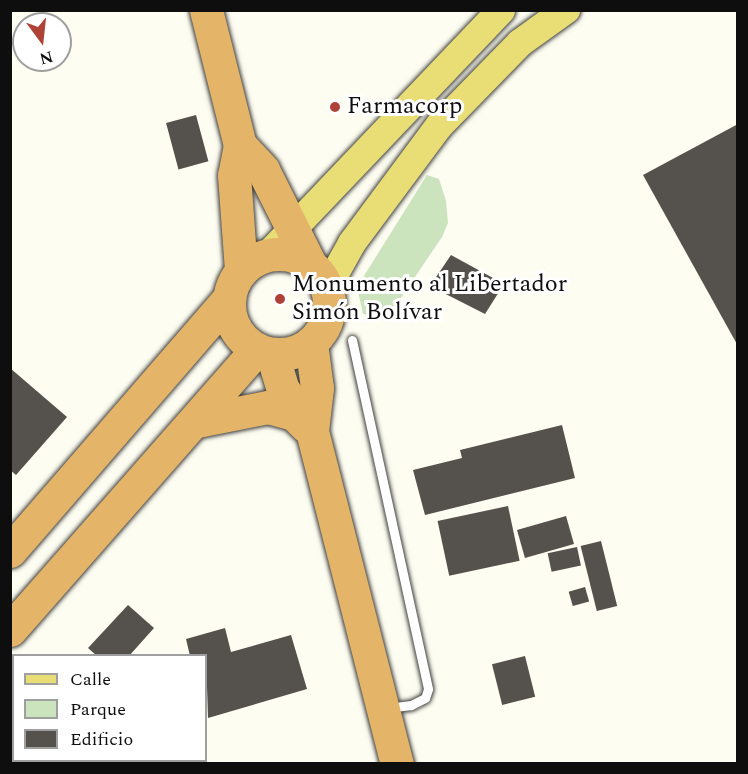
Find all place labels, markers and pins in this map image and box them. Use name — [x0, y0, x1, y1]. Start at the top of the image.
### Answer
place label: Farmacorp — [347, 93, 462, 121]
marker: Farmacorp — [328, 100, 342, 114]
place label: Monumento al Libertador Simón Bolívar — [292, 271, 567, 327]
marker: Monumento al Libertador Simón Bolívar — [273, 292, 287, 306]

